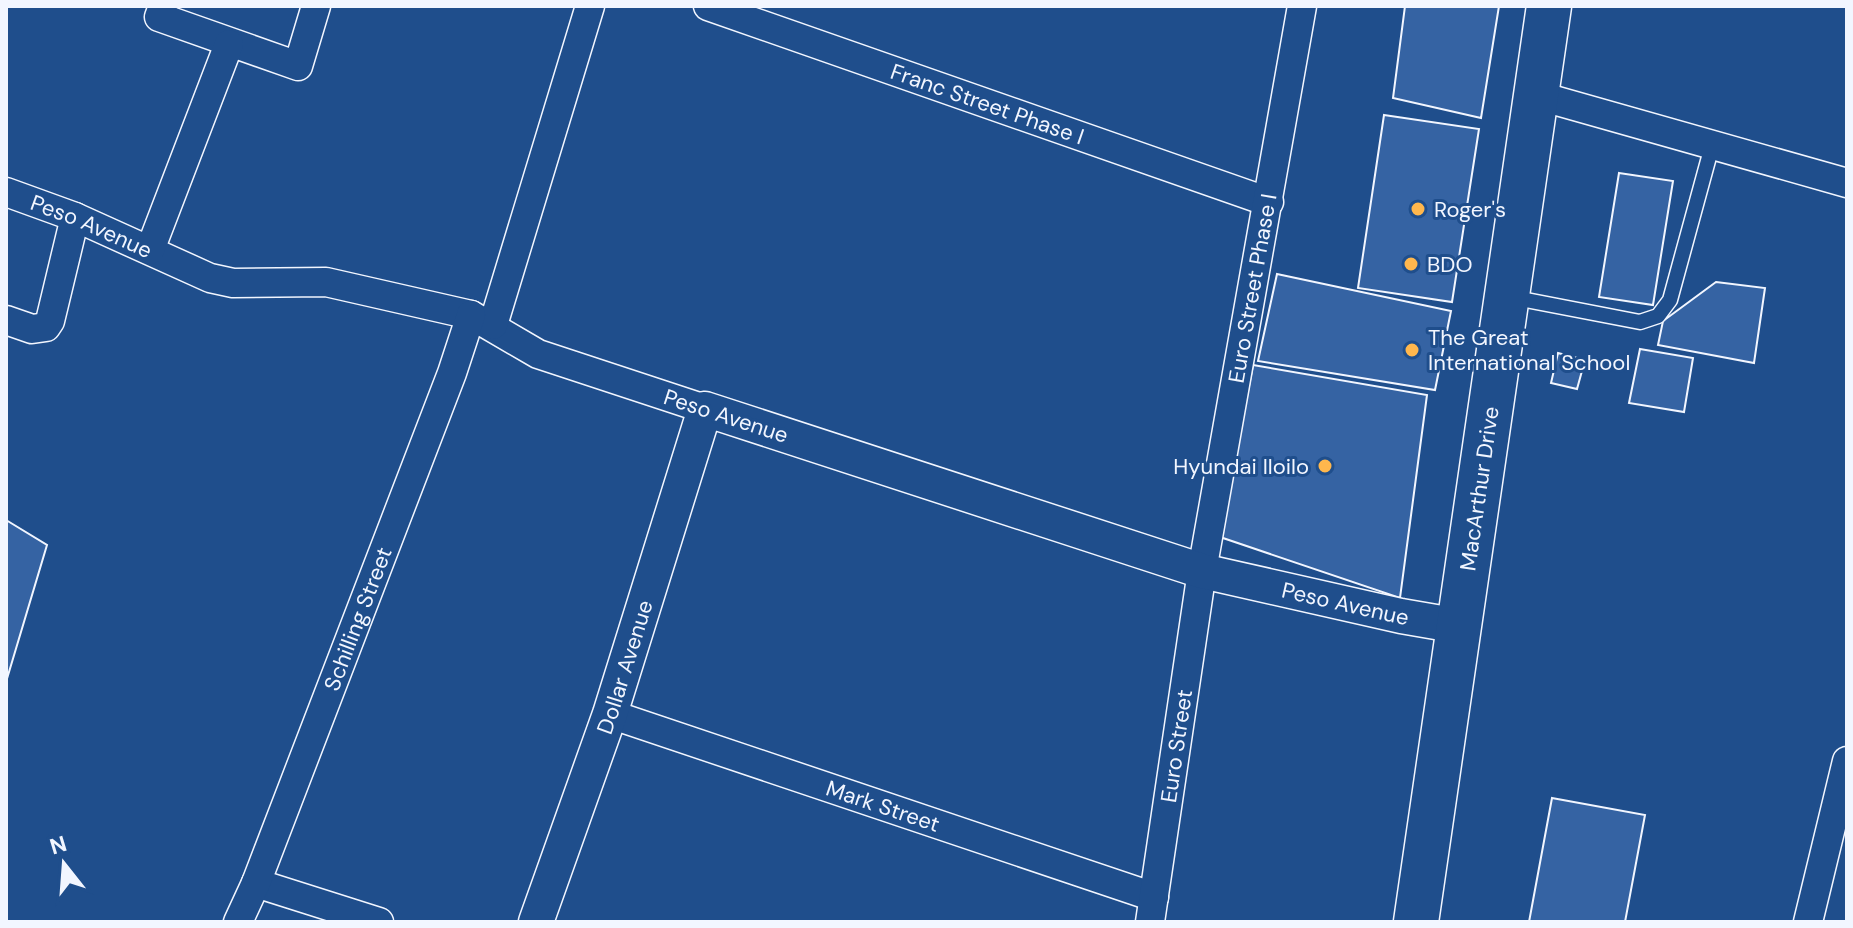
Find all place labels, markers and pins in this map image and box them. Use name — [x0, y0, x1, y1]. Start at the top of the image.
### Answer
place label: Roger's — [1434, 195, 1506, 224]
marker: Roger's — [1409, 200, 1427, 218]
place label: BDO — [1427, 250, 1472, 279]
marker: BDO — [1402, 255, 1420, 273]
place label: The Great International School — [1428, 323, 1630, 377]
marker: The Great International School — [1403, 341, 1421, 359]
place label: Hyundai Iloilo — [1173, 452, 1309, 481]
marker: Hyundai Iloilo — [1316, 457, 1334, 475]

